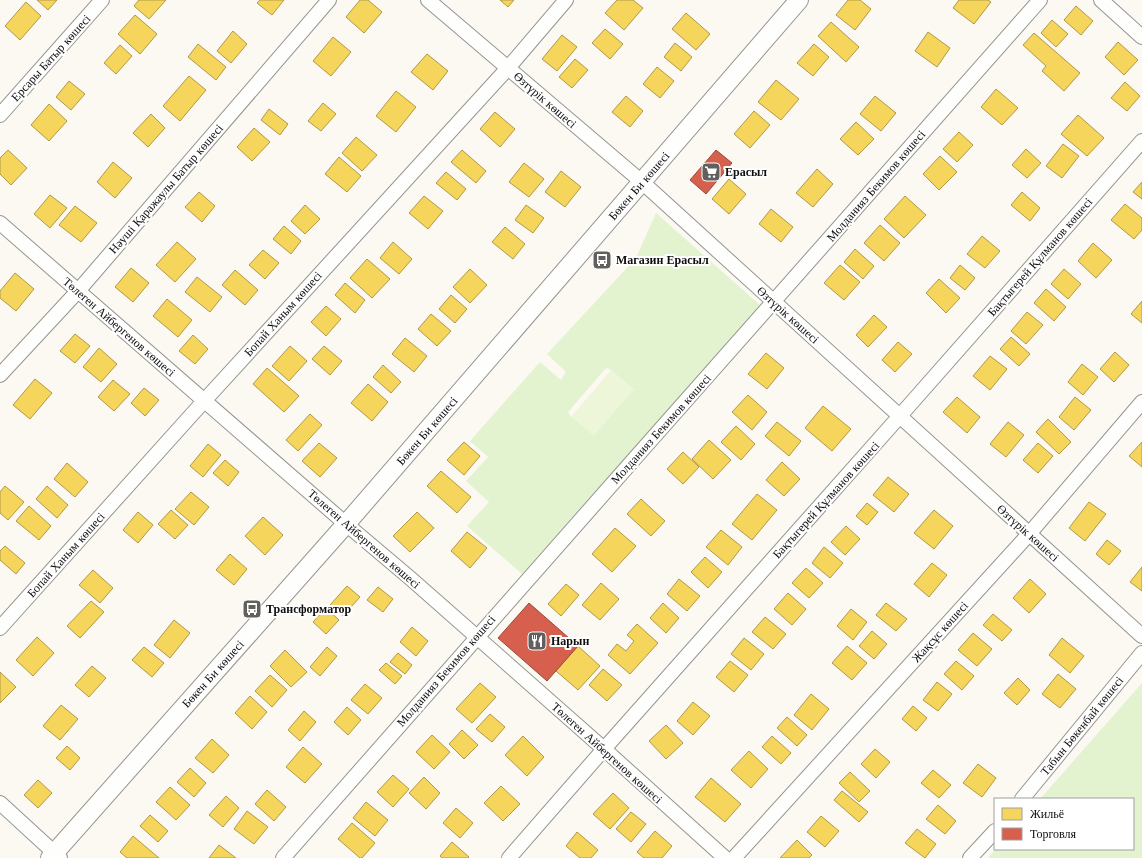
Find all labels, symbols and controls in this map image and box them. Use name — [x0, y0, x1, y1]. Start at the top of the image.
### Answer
street label: Ерсары Батыр көшесі — [8, 11, 94, 104]
street label: Өзтүрік көшесі — [511, 68, 580, 132]
street label: Нәуші Қаражаулы Батыр көшесі — [105, 120, 226, 256]
street label: Молданияз Бекимов көшесі — [823, 126, 929, 244]
street label: Бөкен Би көшесі — [605, 148, 673, 223]
supermarket icon: Ерасыл — [700, 161, 722, 183]
place label: Ерасыл — [725, 164, 767, 179]
street label: Бақтыгерей Құлманов көшесі — [984, 194, 1096, 319]
bus stop icon: Магазин Ерасыл — [591, 249, 613, 271]
place label: Магазин Ерасыл — [616, 252, 709, 267]
street label: Бопай Ханым көшесі — [240, 268, 325, 359]
street label: Төлеген Айбергенов көшесі — [60, 274, 179, 380]
street label: Өзтүрік көшесі — [754, 283, 823, 347]
street label: Молданияз Бекимов көшесі — [607, 370, 714, 487]
street label: Бөкен Би көшесі — [393, 393, 461, 468]
street label: Бақтыгерей Құлманов көшесі — [769, 438, 883, 561]
street label: Төлеген Айбергенов көшесі — [305, 486, 424, 592]
street label: Өзтүрік көшесі — [994, 501, 1063, 565]
street label: Бопай Ханым көшесі — [23, 509, 108, 600]
bus stop icon: Трансформатор — [241, 598, 263, 620]
street label: Жақсұс көшесі — [908, 598, 971, 665]
place label: Трансформатор — [266, 601, 352, 616]
street label: Молданияз Бекимов көшесі — [393, 611, 499, 729]
restaurant icon: Нарын — [526, 630, 548, 652]
place label: Нарын — [551, 633, 589, 648]
street label: Бөкен Би көшесі — [178, 636, 247, 711]
street label: Табын Бөкенбай көшесі — [1037, 673, 1127, 778]
street label: Төлеген Айбергенов көшесі — [549, 699, 666, 807]
legend — [994, 798, 1134, 850]
text: Жильё — [1030, 806, 1064, 821]
text: Торговля — [1030, 826, 1077, 841]

